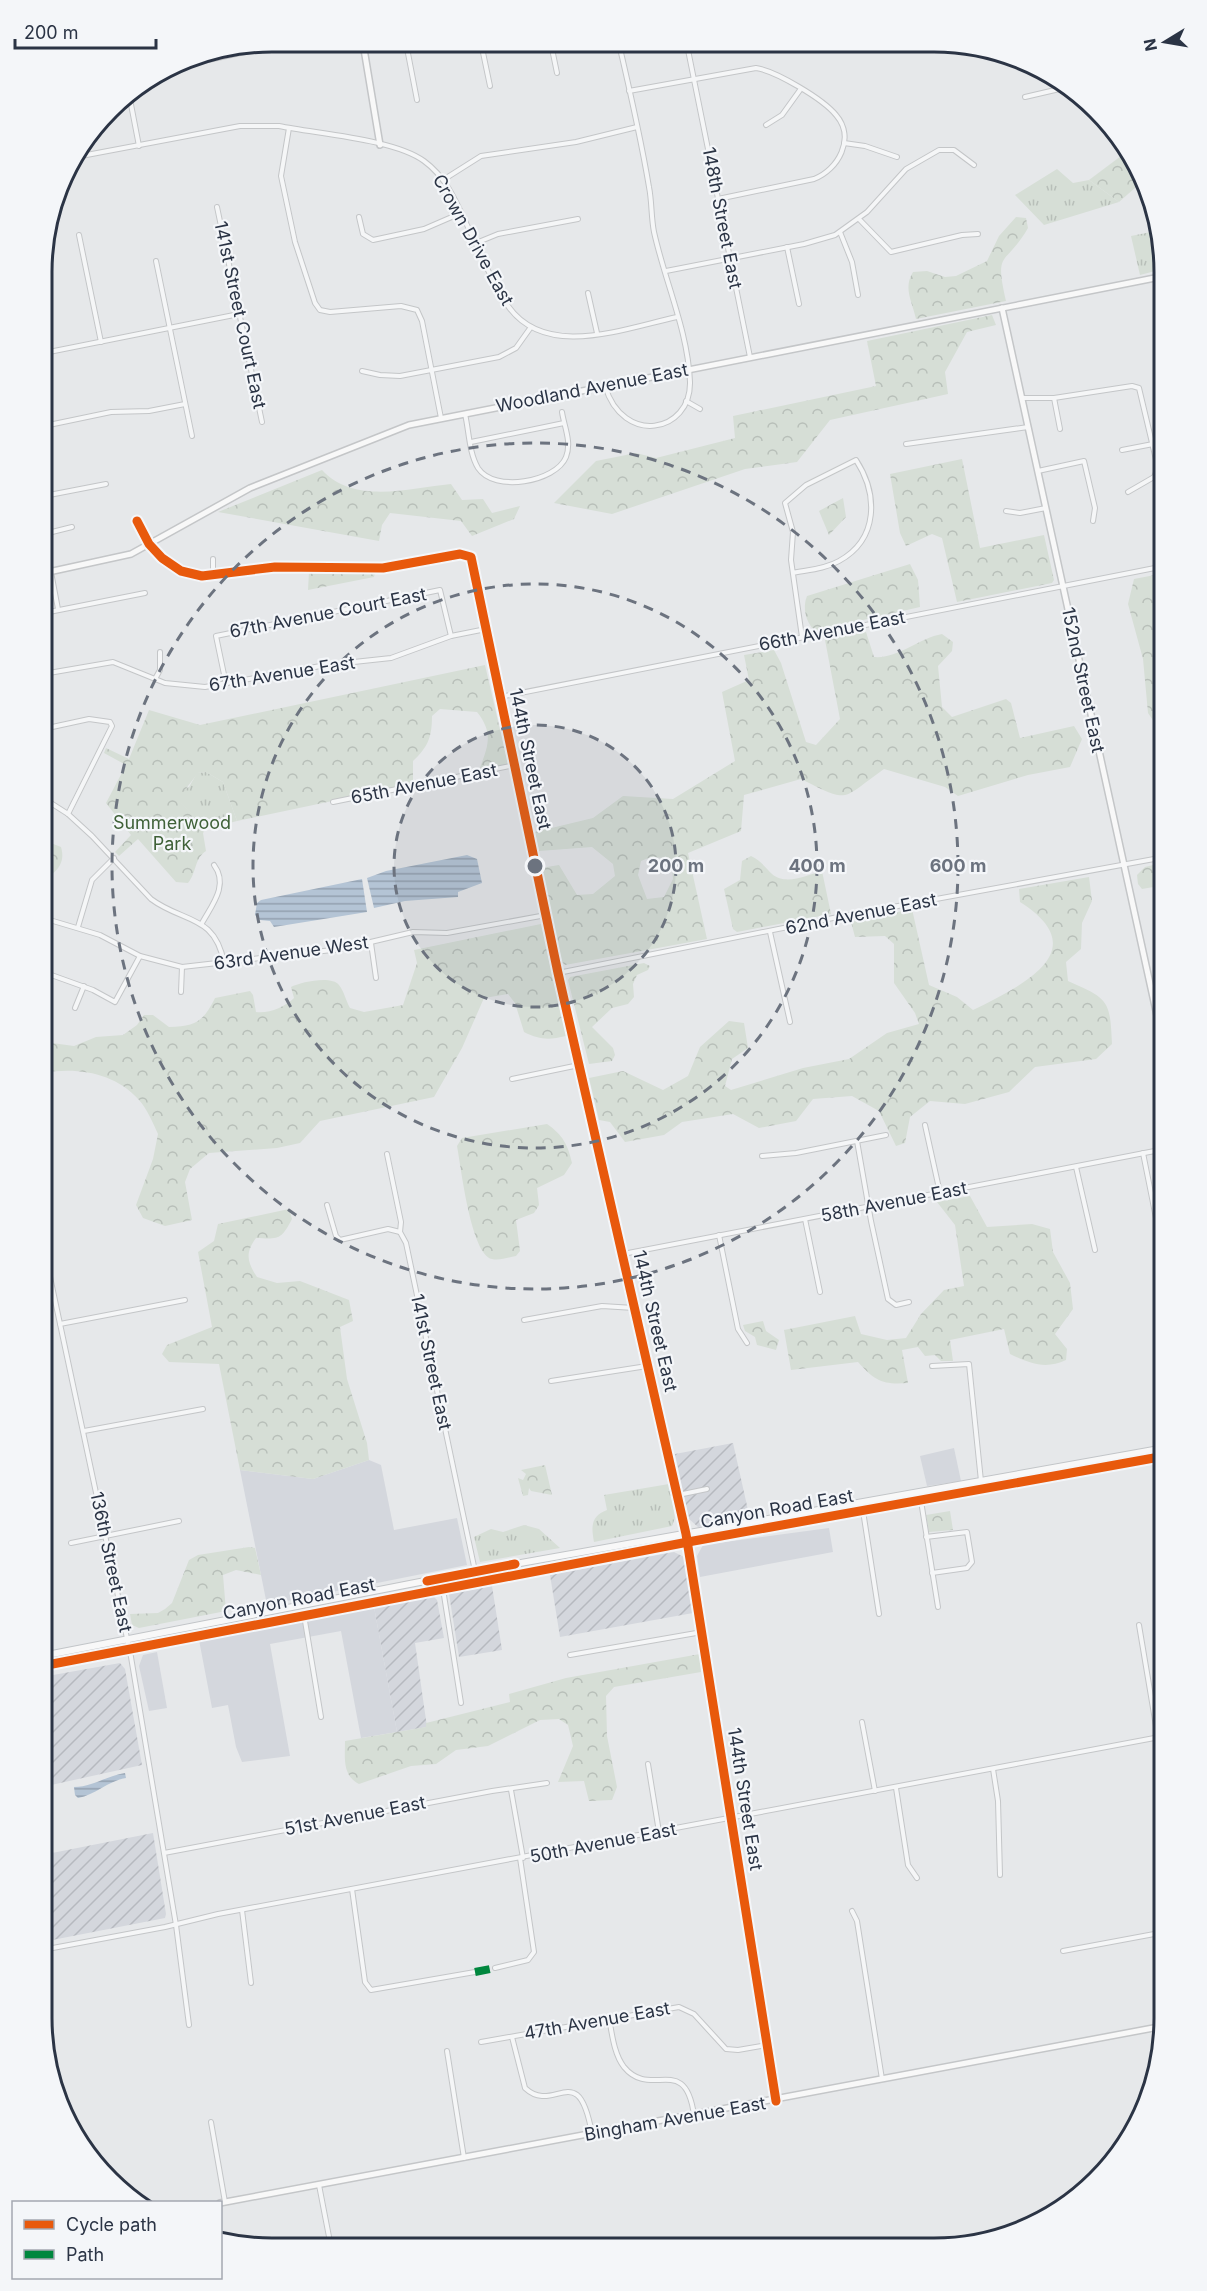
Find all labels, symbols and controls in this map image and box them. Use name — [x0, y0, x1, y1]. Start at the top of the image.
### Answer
scale bar — [15, 12, 156, 50]
north arrow — [1135, 12, 1195, 72]
text: 200 m — [24, 22, 79, 43]
text: N — [1139, 37, 1161, 53]
street label: 148th Street East — [698, 145, 747, 291]
street label: Crown Drive East — [429, 171, 518, 309]
street label: 141st Street Court East — [210, 219, 271, 411]
street label: Woodland Avenue East — [494, 359, 690, 416]
street label: 67th Avenue Court East — [228, 583, 428, 642]
street label: 152nd Street East — [1058, 605, 1109, 755]
street label: 66th Avenue East — [757, 606, 907, 655]
street label: 67th Avenue East — [207, 652, 357, 695]
street label: 144th Street East — [505, 686, 556, 832]
street label: 65th Avenue East — [349, 759, 499, 808]
park label: Summerwood Park — [113, 812, 231, 854]
text: 200 m — [648, 855, 704, 876]
text: 400 m — [788, 855, 846, 876]
text: 600 m — [930, 855, 986, 876]
centre of rings — [525, 856, 545, 876]
street label: 62nd Avenue East — [784, 889, 938, 938]
street label: 63rd Avenue West — [212, 931, 370, 974]
street label: 58th Avenue East — [819, 1177, 969, 1226]
street label: 144th Street East — [629, 1248, 682, 1394]
street label: 141st Street East — [407, 1292, 456, 1432]
street label: Canyon Road East — [699, 1485, 855, 1532]
street label: 136th Street East — [86, 1490, 137, 1634]
street label: Canyon Road East — [221, 1573, 377, 1624]
street label: 144th Street East — [724, 1726, 767, 1872]
street label: 51st Avenue East — [283, 1792, 427, 1839]
street label: 50th Avenue East — [528, 1818, 678, 1867]
street label: 47th Avenue East — [522, 1997, 672, 2044]
street label: Bingham Avenue East — [582, 2092, 767, 2145]
legend — [12, 2201, 222, 2279]
text: Cycle path — [66, 2214, 157, 2235]
text: Path — [66, 2244, 104, 2265]

